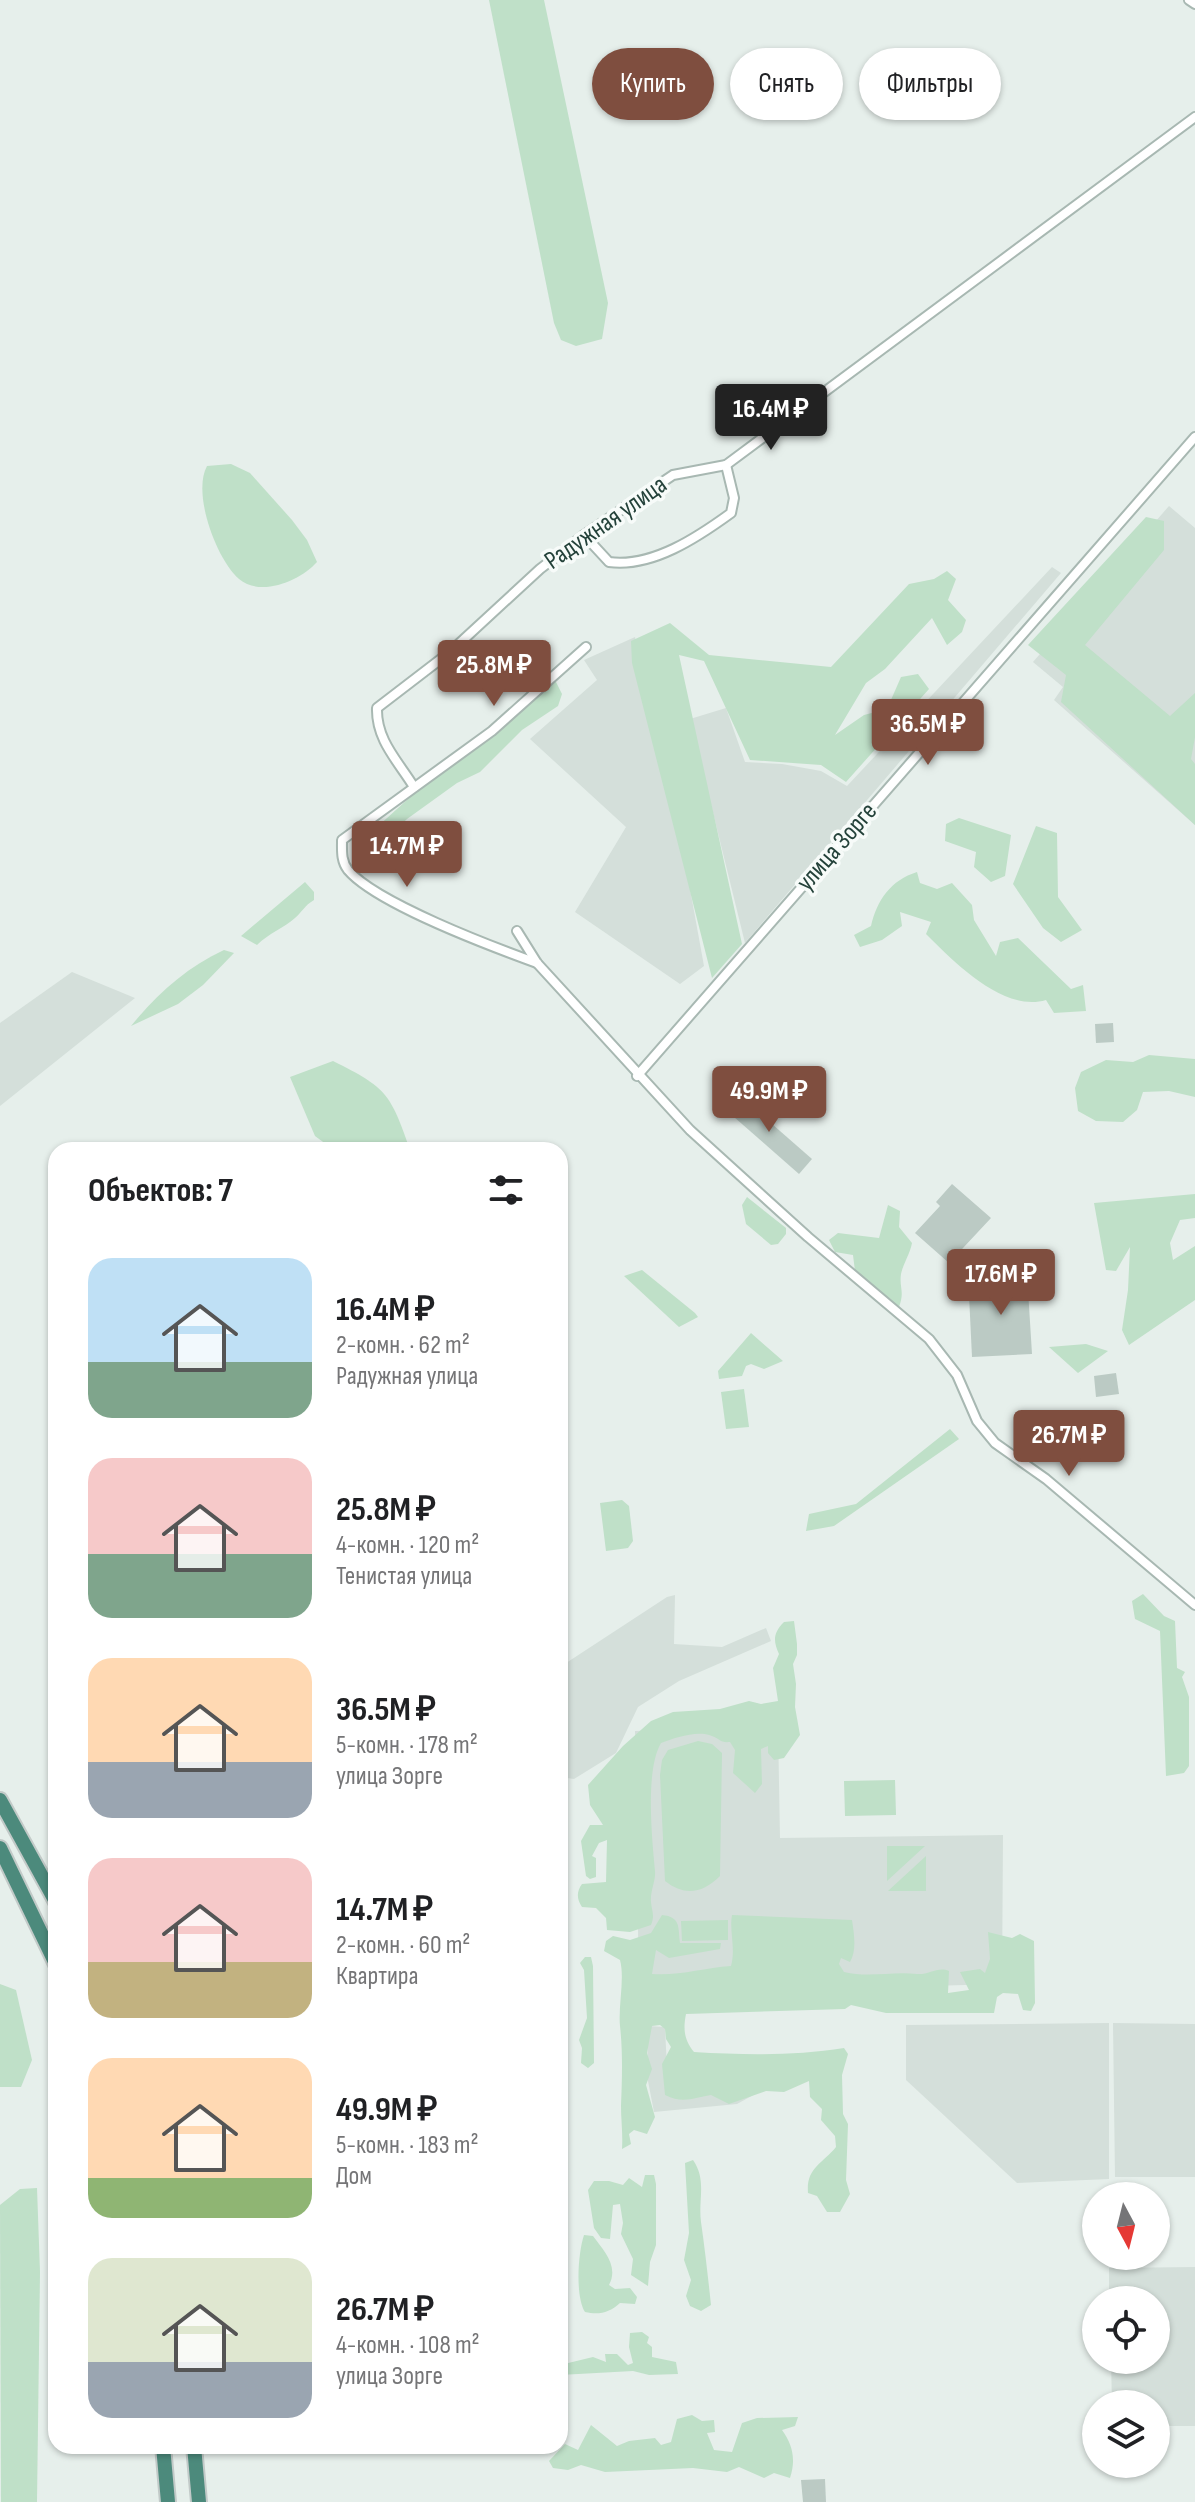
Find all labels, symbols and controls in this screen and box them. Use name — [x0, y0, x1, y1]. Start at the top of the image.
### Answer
chip: Купить — [592, 48, 714, 120]
chip: Снять — [730, 48, 843, 120]
chip: Фильтры — [859, 48, 1001, 120]
pin: 16.4M ₽ — [697, 384, 845, 452]
text: 16.4M ₽ — [733, 394, 809, 425]
street label: Радужная улица — [539, 470, 673, 576]
pin: 25.8M ₽ — [420, 640, 568, 708]
text: 25.8M ₽ — [456, 650, 532, 681]
pin: 36.5M ₽ — [854, 699, 1002, 767]
text: 36.5M ₽ — [890, 709, 966, 740]
street label: улица Зорге — [790, 796, 884, 898]
pin: 14.7M ₽ — [333, 821, 481, 889]
text: 14.7M ₽ — [370, 831, 444, 862]
pin: 49.9M ₽ — [695, 1066, 843, 1134]
text: 49.9M ₽ — [730, 1076, 808, 1107]
icon: filters — [484, 1168, 528, 1212]
text: Объектов: 7 — [88, 1170, 233, 1211]
pin: 17.6M ₽ — [927, 1249, 1075, 1317]
text: 17.6M ₽ — [965, 1259, 1037, 1290]
text: 16.4M ₽ — [336, 1289, 435, 1330]
icon: home — [152, 1290, 248, 1386]
text: 2-комн. · 62 m² — [336, 1330, 470, 1361]
text: Радужная улица — [336, 1361, 478, 1392]
pin: 26.7M ₽ — [995, 1410, 1143, 1478]
text: 26.7M ₽ — [1031, 1420, 1107, 1451]
text: 25.8M ₽ — [336, 1489, 436, 1530]
icon: home — [152, 1490, 248, 1586]
text: 4-комн. · 120 m² — [336, 1530, 479, 1561]
text: Тенистая улица — [336, 1561, 472, 1592]
text: 36.5M ₽ — [336, 1689, 436, 1730]
icon: home — [152, 1690, 248, 1786]
text: 5-комн. · 178 m² — [336, 1730, 478, 1761]
text: улица Зорге — [336, 1761, 443, 1792]
text: 14.7M ₽ — [336, 1889, 433, 1930]
icon: home — [152, 1890, 248, 1986]
text: 2-комн. · 60 m² — [336, 1930, 470, 1961]
text: Квартира — [336, 1961, 419, 1992]
text: 49.9M ₽ — [336, 2089, 437, 2130]
icon: home — [152, 2090, 248, 2186]
text: 5-комн. · 183 m² — [336, 2130, 479, 2161]
text: Дом — [336, 2161, 372, 2192]
north arrow — [1082, 2182, 1170, 2270]
map controls — [1082, 2182, 1170, 2478]
button: locate — [1082, 2286, 1170, 2374]
text: 26.7M ₽ — [336, 2289, 434, 2330]
icon: home — [152, 2290, 248, 2386]
text: 4-комн. · 108 m² — [336, 2330, 480, 2361]
text: улица Зорге — [336, 2361, 443, 2392]
button: layers — [1082, 2390, 1170, 2478]

